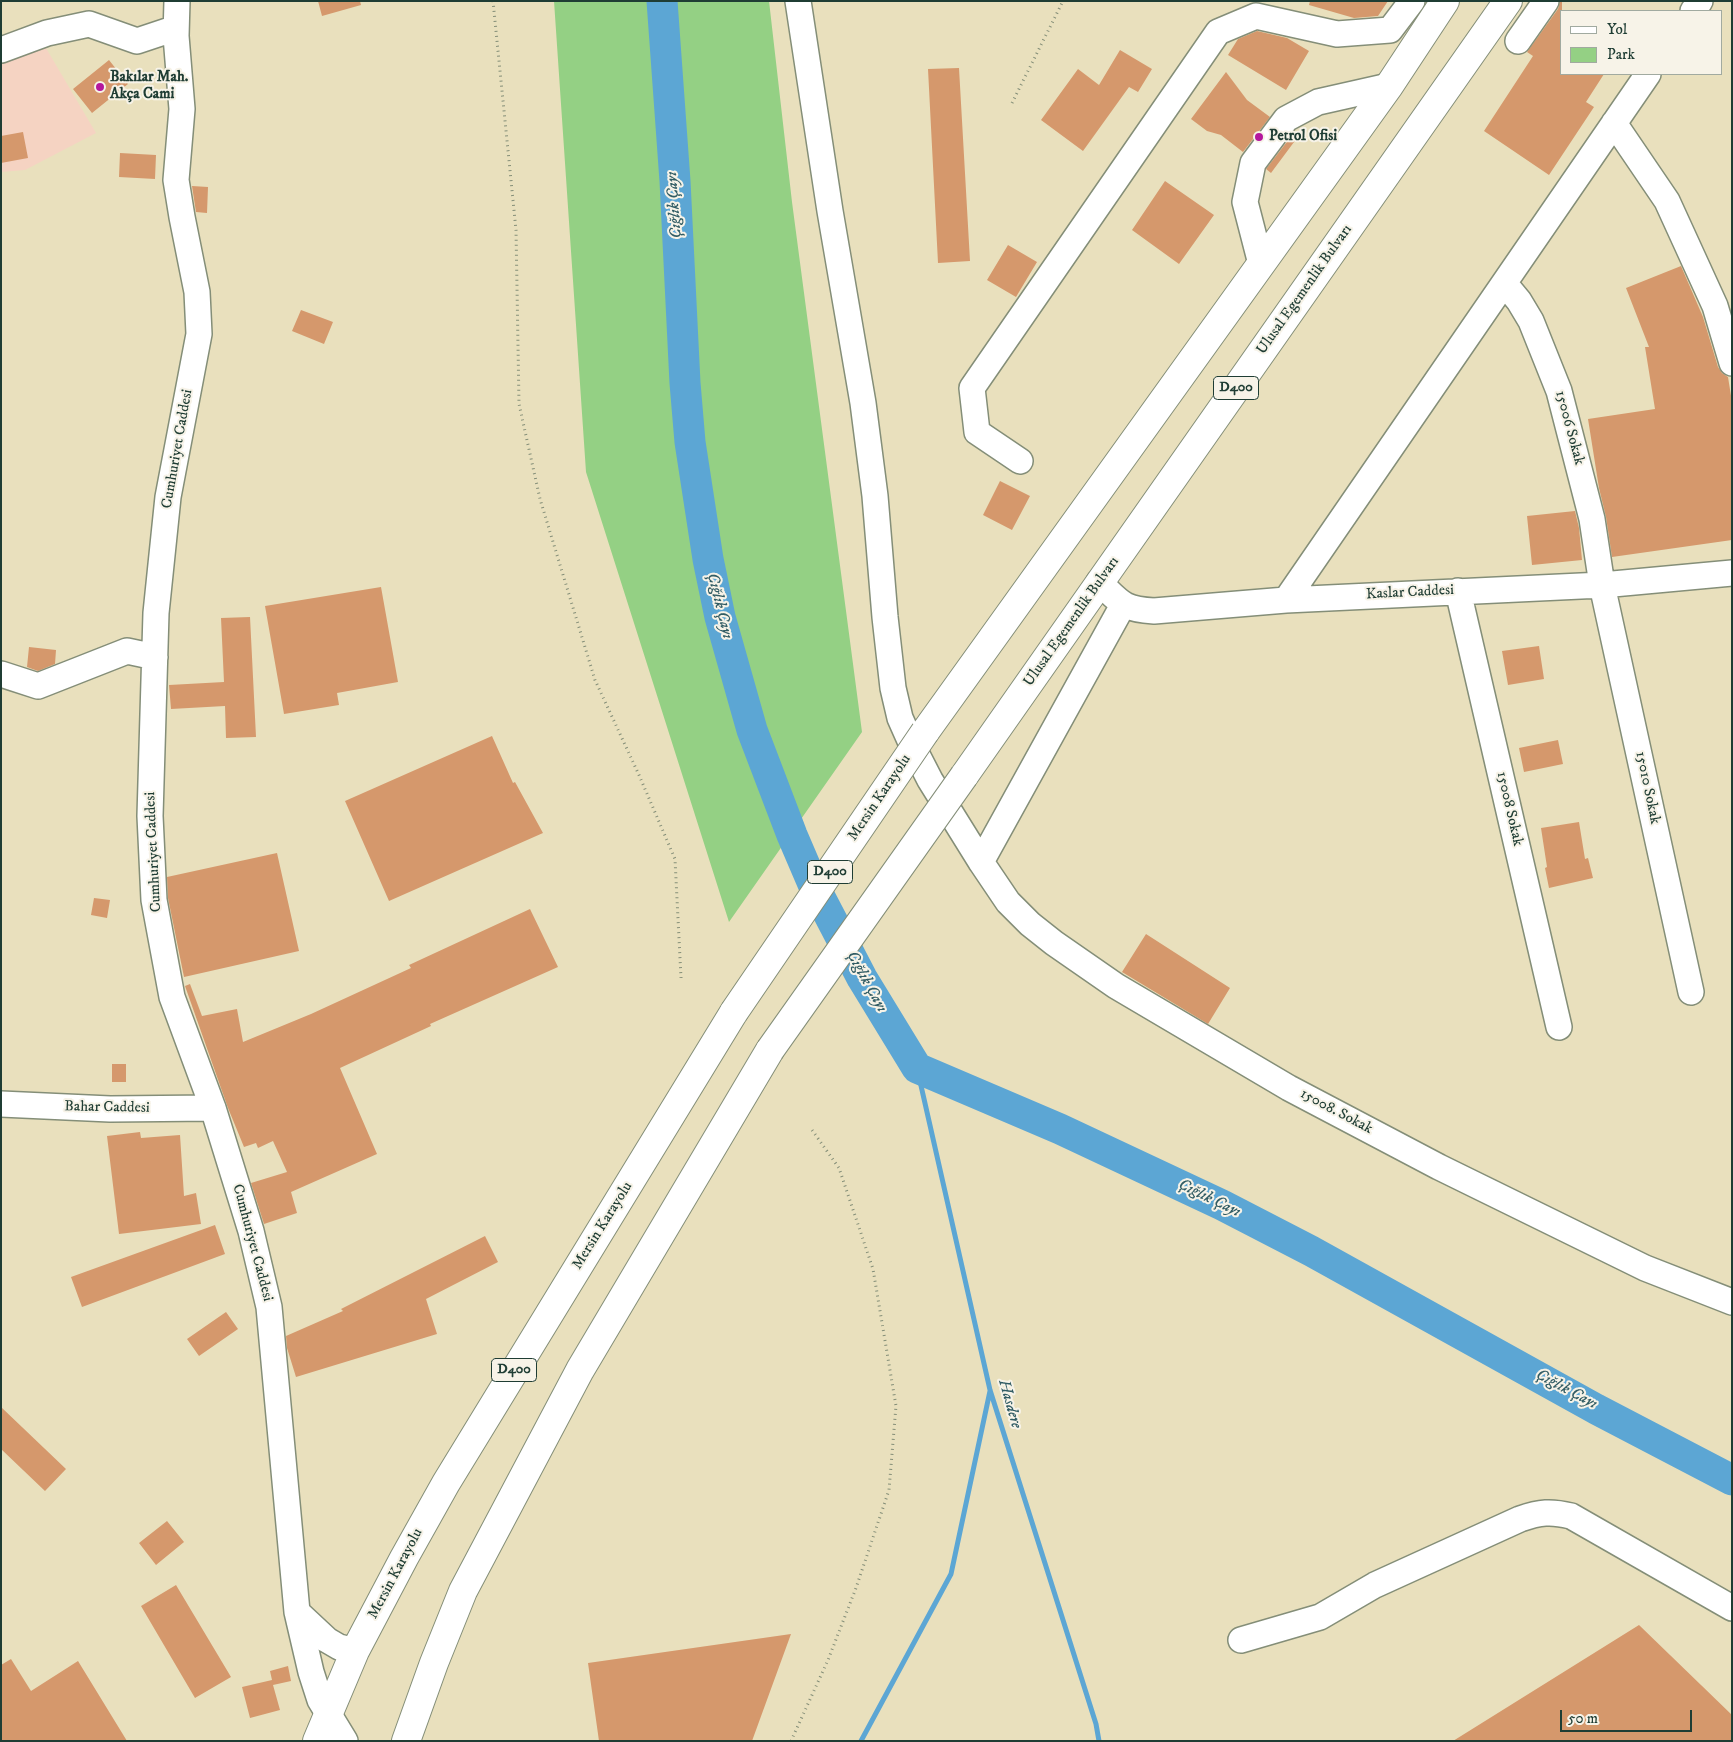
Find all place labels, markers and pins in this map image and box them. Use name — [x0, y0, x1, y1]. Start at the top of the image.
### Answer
place label: Bakılar Mah. Akça Cami — [110, 69, 188, 104]
marker: Bakılar Mah. Akça Cami — [94, 81, 106, 93]
place label: Petrol Ofisi — [1269, 128, 1337, 146]
marker: Petrol Ofisi — [1253, 131, 1265, 143]

